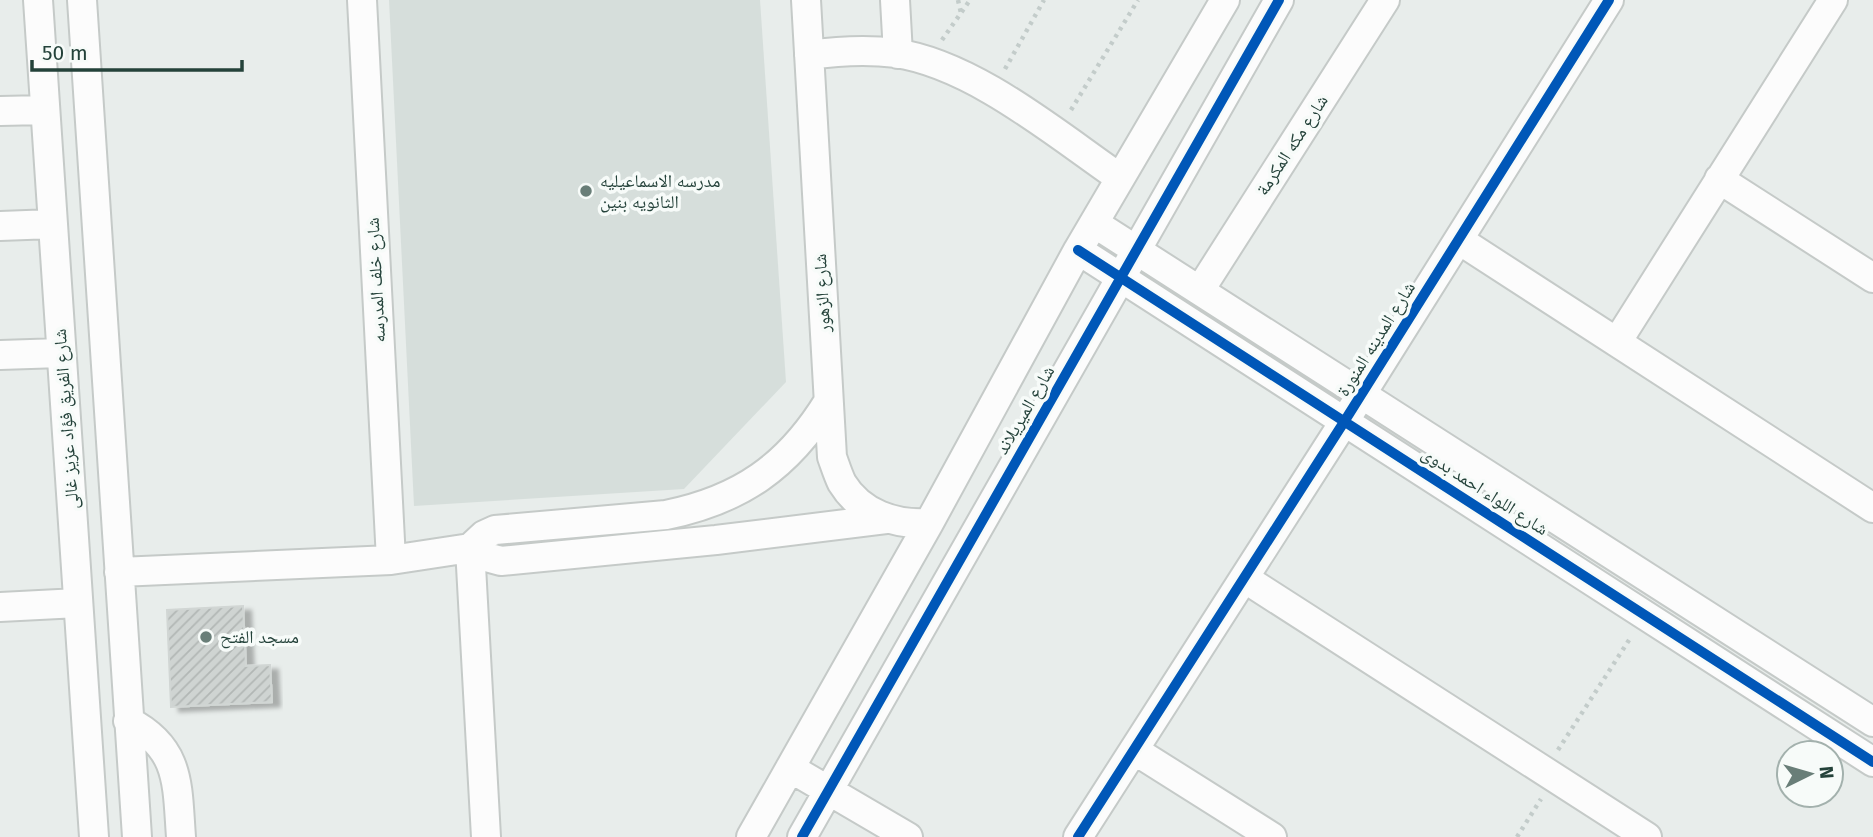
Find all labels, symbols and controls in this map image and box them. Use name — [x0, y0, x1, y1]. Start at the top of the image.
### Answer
scale bar — [32, 28, 242, 72]
text: 50 m — [42, 40, 88, 66]
street label: شارع مكه المكرمة — [1251, 90, 1333, 200]
place label: مدرسه الاسماعيليه الثانويه بنين — [600, 170, 720, 213]
marker: مدرسه الاسماعيليه الثانويه بنين — [578, 183, 594, 199]
street label: شارع خلف المدرسه — [362, 217, 390, 343]
street label: شارع الزهور — [809, 253, 835, 334]
street label: شارع المدينه المنورة — [1332, 278, 1420, 400]
street label: شارع الفريق فؤاد عزيز غالى — [49, 328, 83, 510]
street label: شارع الميريلاند — [991, 362, 1059, 458]
street label: شارع اللواء احمد بدوى — [1418, 442, 1552, 540]
place label: مسجد الفتح — [220, 626, 299, 649]
marker: مسجد الفتح — [198, 629, 214, 645]
north arrow — [1775, 739, 1845, 809]
text: N — [1814, 765, 1838, 780]

